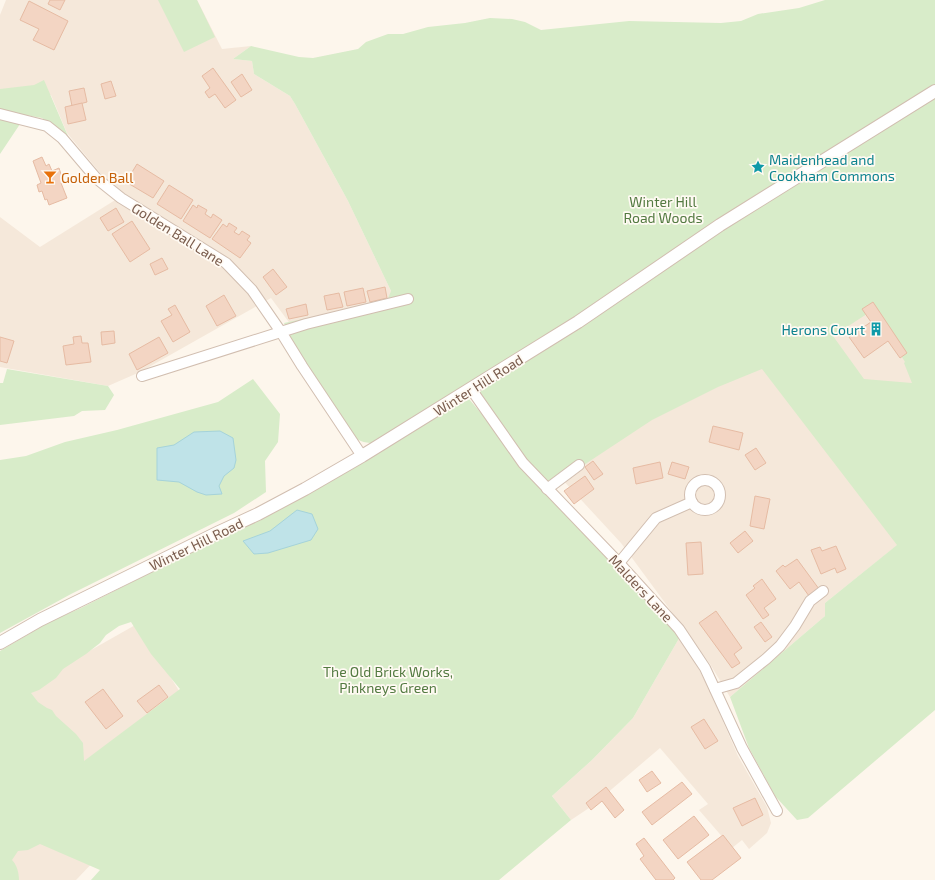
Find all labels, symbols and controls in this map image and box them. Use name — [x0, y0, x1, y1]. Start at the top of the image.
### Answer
place label: Maidenhead and Cookham Commons — [769, 151, 895, 184]
place icon: Maidenhead and Cookham Commons — [750, 159, 766, 175]
bar icon: Golden Ball — [42, 169, 58, 185]
place label: Golden Ball — [61, 169, 134, 186]
park label: Winter Hill Road Woods — [623, 193, 703, 226]
street label: Golden Ball Lane — [129, 199, 227, 269]
place label: Herons Court — [782, 321, 865, 338]
building icon: Herons Court — [868, 321, 884, 337]
street label: Winter Hill Road — [430, 351, 526, 419]
street label: Winter Hill Road — [146, 514, 246, 574]
street label: Malders Lane — [605, 551, 677, 625]
park label: The Old Brick Works, Pinkneys Green — [323, 663, 453, 696]

